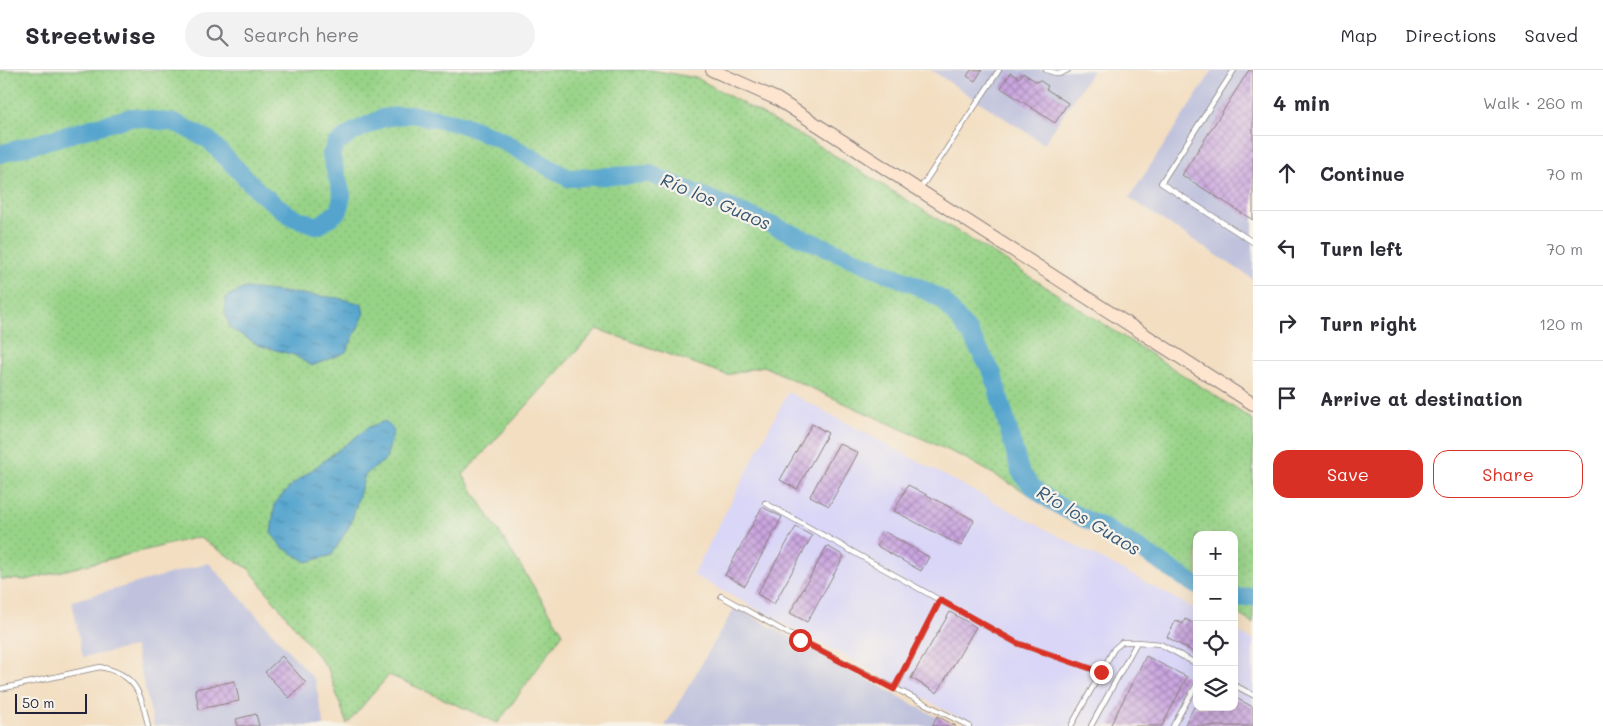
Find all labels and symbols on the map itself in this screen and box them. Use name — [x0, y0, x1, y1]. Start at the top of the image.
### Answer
water label: Río los Guaos — [657, 167, 775, 235]
water label: Río los Guaos — [1033, 480, 1145, 560]
route start — [789, 629, 812, 652]
route end — [1090, 661, 1113, 684]
scale bar — [15, 691, 88, 714]

